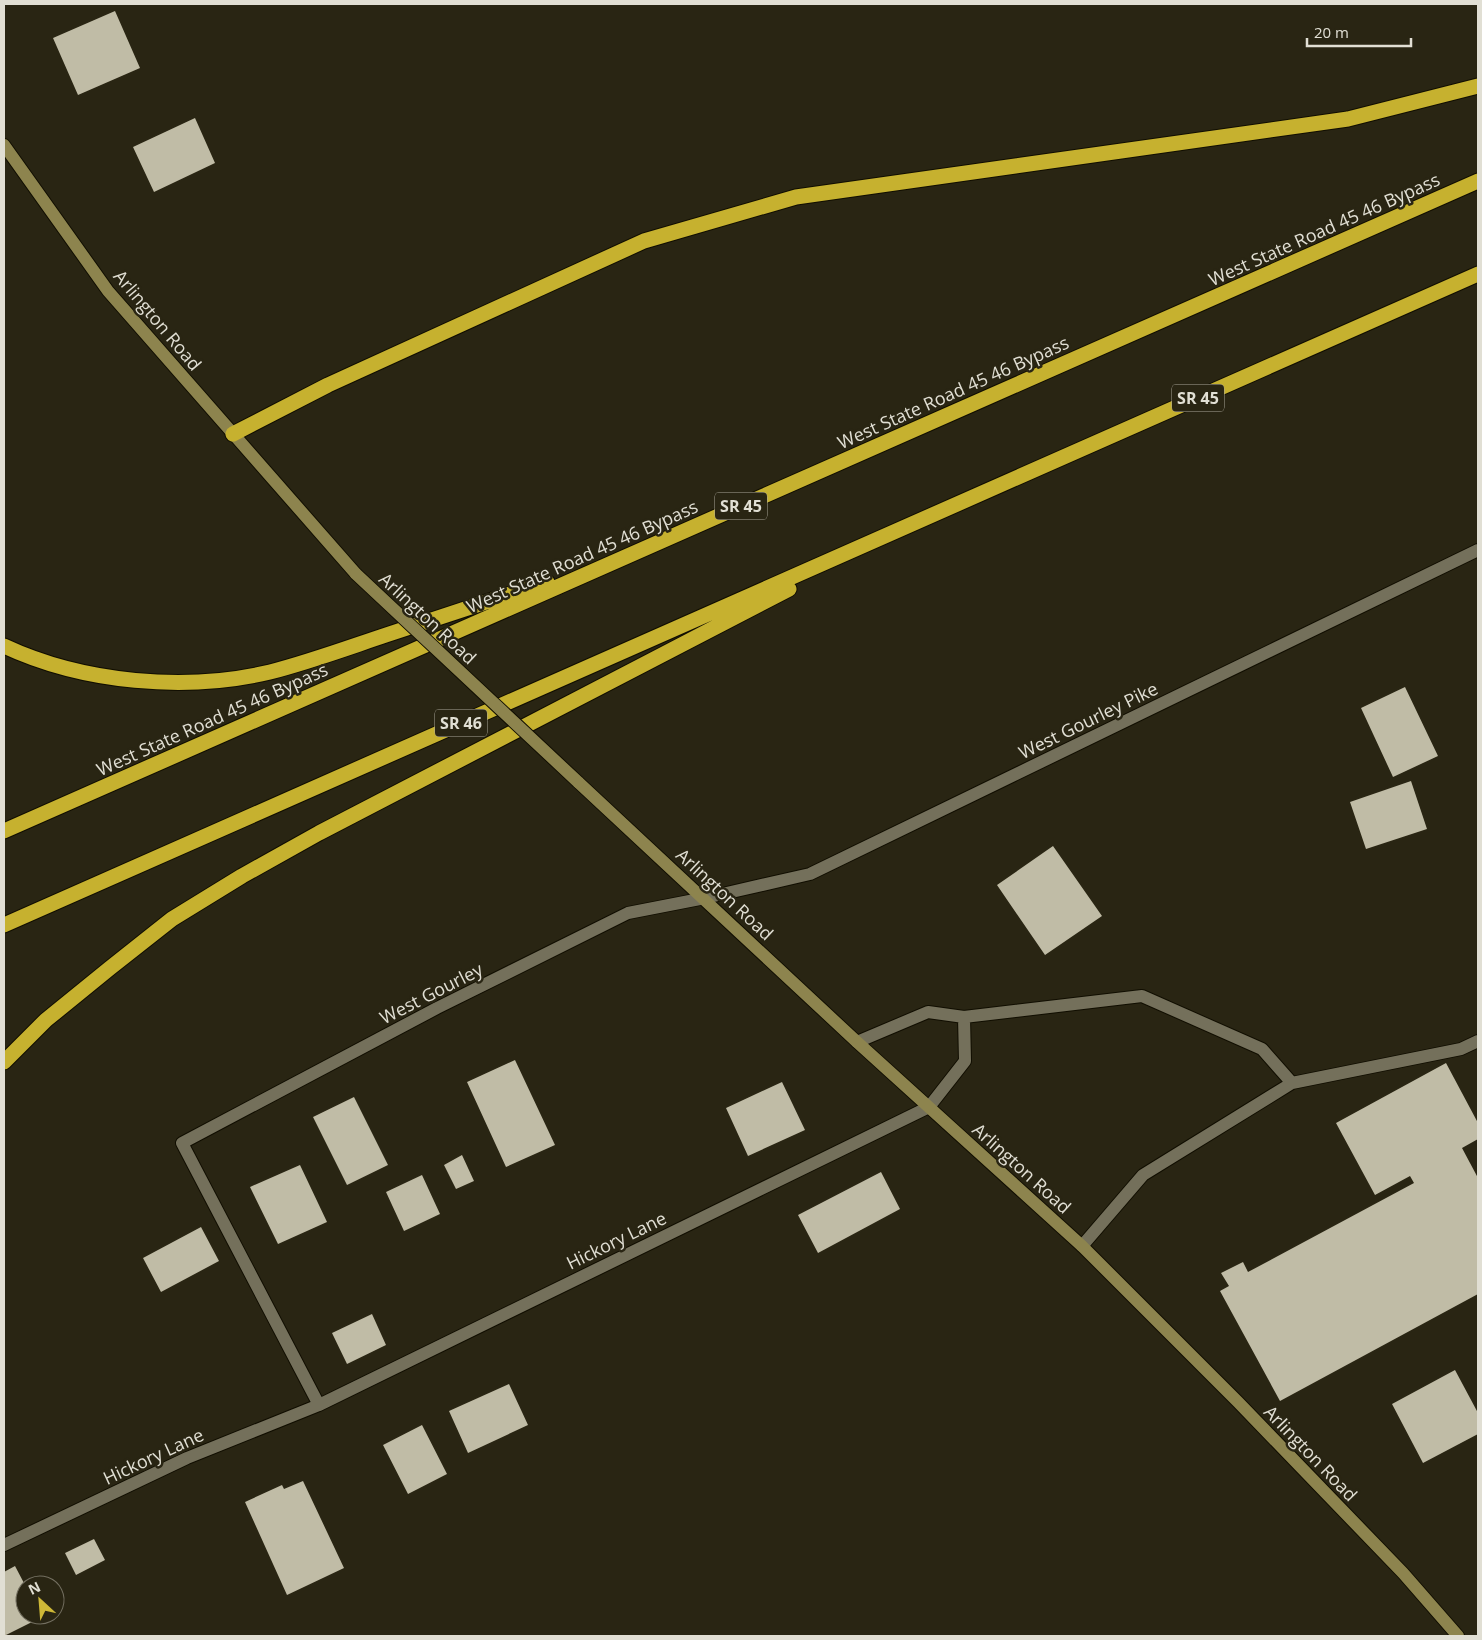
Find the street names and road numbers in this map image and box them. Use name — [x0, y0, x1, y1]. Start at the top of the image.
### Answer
street label: West State Road 45 46 Bypass — [1205, 167, 1443, 291]
street label: Arlington Road — [109, 265, 207, 375]
street label: West State Road 45 46 Bypass — [834, 330, 1072, 454]
road number: SR 45 — [1172, 384, 1224, 412]
road number: SR 45 — [715, 492, 767, 520]
street label: West State Road 45 46 Bypass — [463, 494, 701, 618]
street label: Arlington Road — [374, 567, 482, 669]
street label: West State Road 45 46 Bypass — [93, 657, 331, 781]
street label: West Gourley Pike — [1014, 676, 1162, 764]
road number: SR 46 — [435, 710, 487, 736]
street label: Arlington Road — [671, 843, 779, 945]
street label: West Gourley — [375, 956, 487, 1029]
street label: Arlington Road — [968, 1117, 1076, 1219]
street label: Hickory Lane — [562, 1205, 670, 1275]
street label: Arlington Road — [1259, 1400, 1363, 1506]
street label: Hickory Lane — [99, 1422, 207, 1490]

